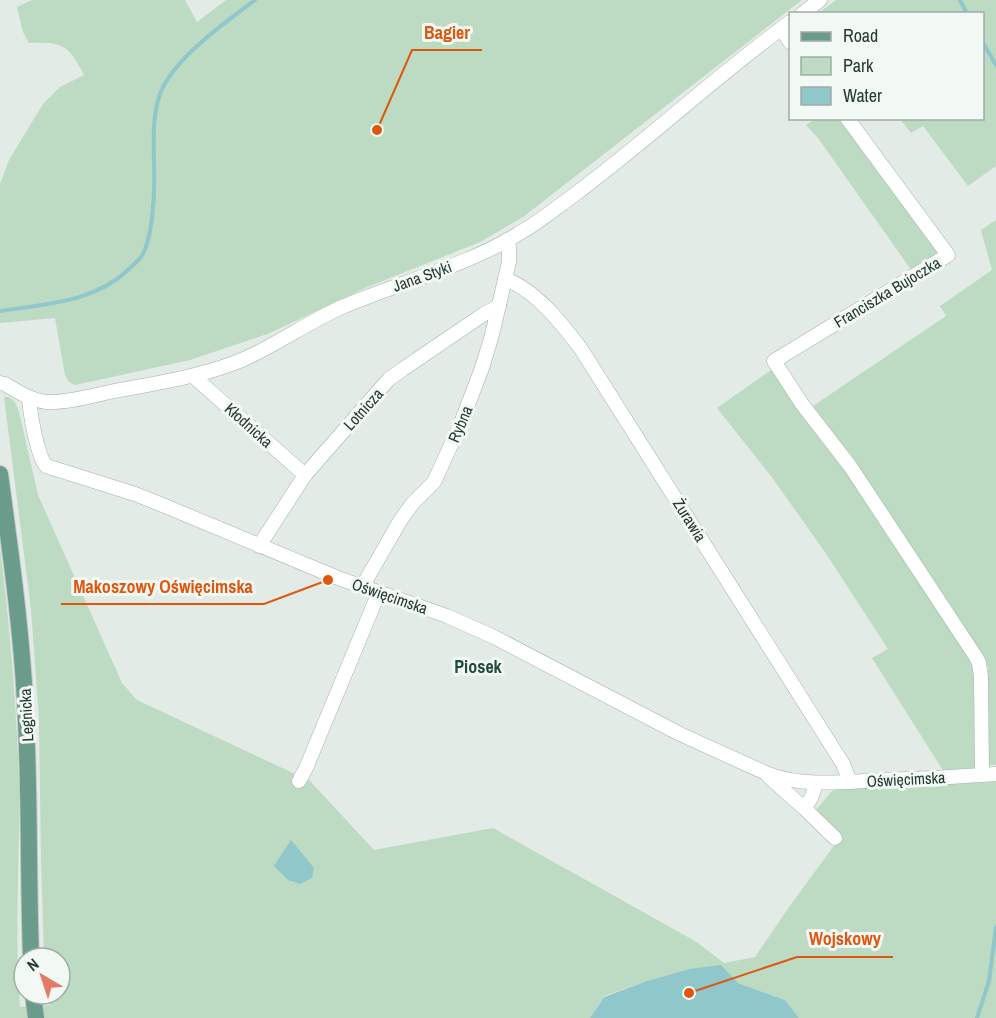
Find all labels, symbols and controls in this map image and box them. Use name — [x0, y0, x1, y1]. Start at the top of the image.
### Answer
legend — [789, 12, 984, 120]
callout: Bagier — [412, 14, 482, 50]
text: Bagier — [424, 20, 470, 45]
text: Road — [843, 23, 878, 48]
text: Park — [843, 53, 874, 78]
text: Water — [843, 83, 882, 108]
street label: Franciszka Bujoczka — [829, 251, 945, 333]
street label: Jana Styki — [389, 255, 455, 297]
street label: Lotnicza — [338, 383, 388, 435]
street label: Kłodnicka — [220, 398, 278, 453]
street label: Rybna — [442, 402, 478, 446]
street label: Żurawia — [668, 494, 712, 547]
callout: Makoszowy Oświęcimska — [61, 568, 264, 604]
street label: Oświęcimska — [349, 573, 431, 619]
text: Makoszowy Oświęcimska — [73, 574, 254, 599]
district label: Piosek — [454, 654, 503, 679]
street label: Legnicka — [14, 687, 38, 742]
street label: Oświęcimska — [866, 766, 947, 792]
callout: Wojskowy — [797, 921, 893, 957]
text: Wojskowy — [809, 926, 882, 951]
north arrow — [12, 946, 72, 1006]
text: N — [22, 953, 43, 976]

